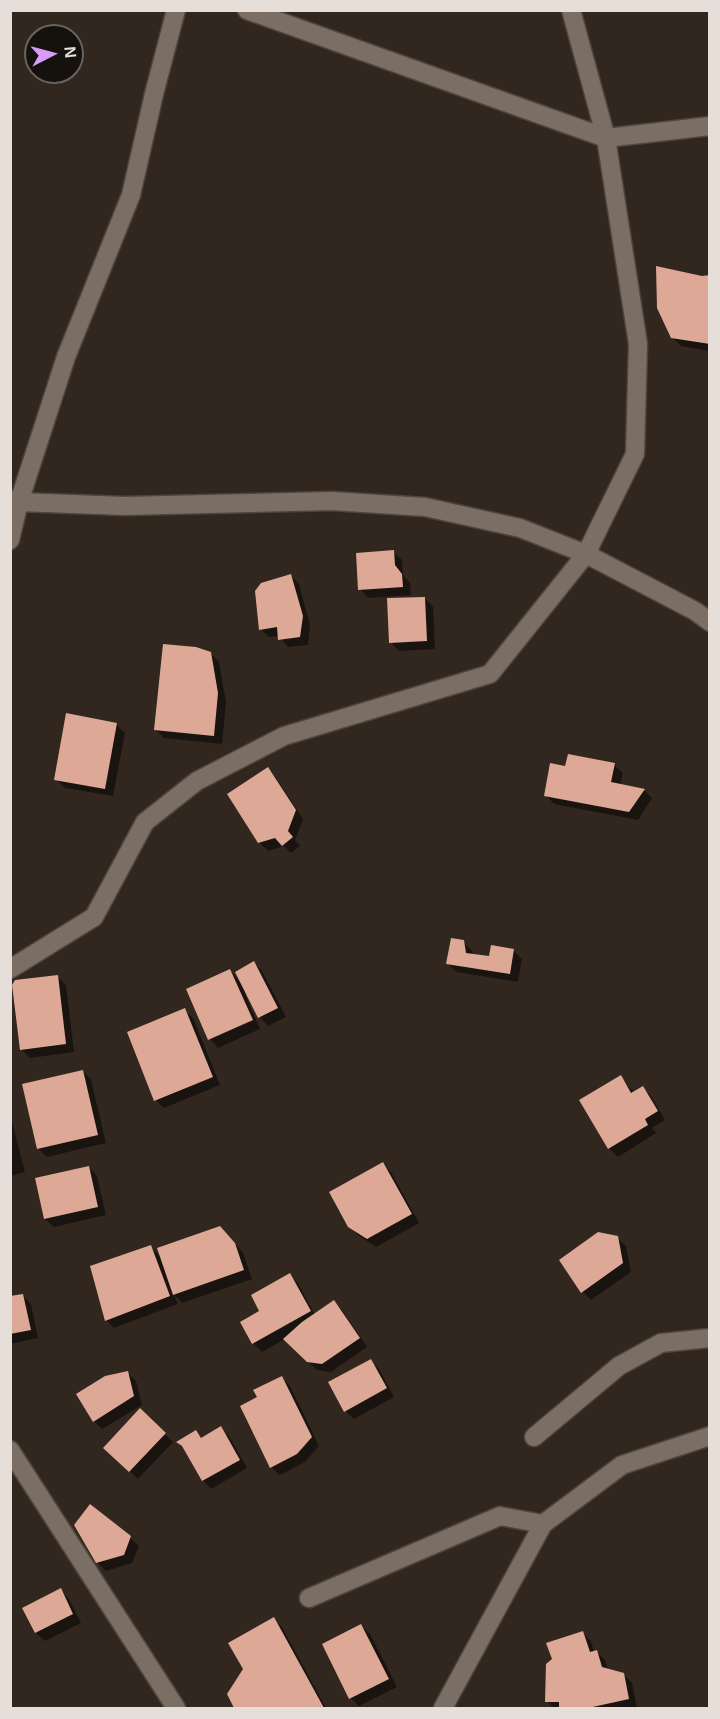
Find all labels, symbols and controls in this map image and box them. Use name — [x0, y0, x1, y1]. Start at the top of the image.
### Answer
north arrow — [24, 24, 84, 84]
text: N — [61, 46, 79, 59]

